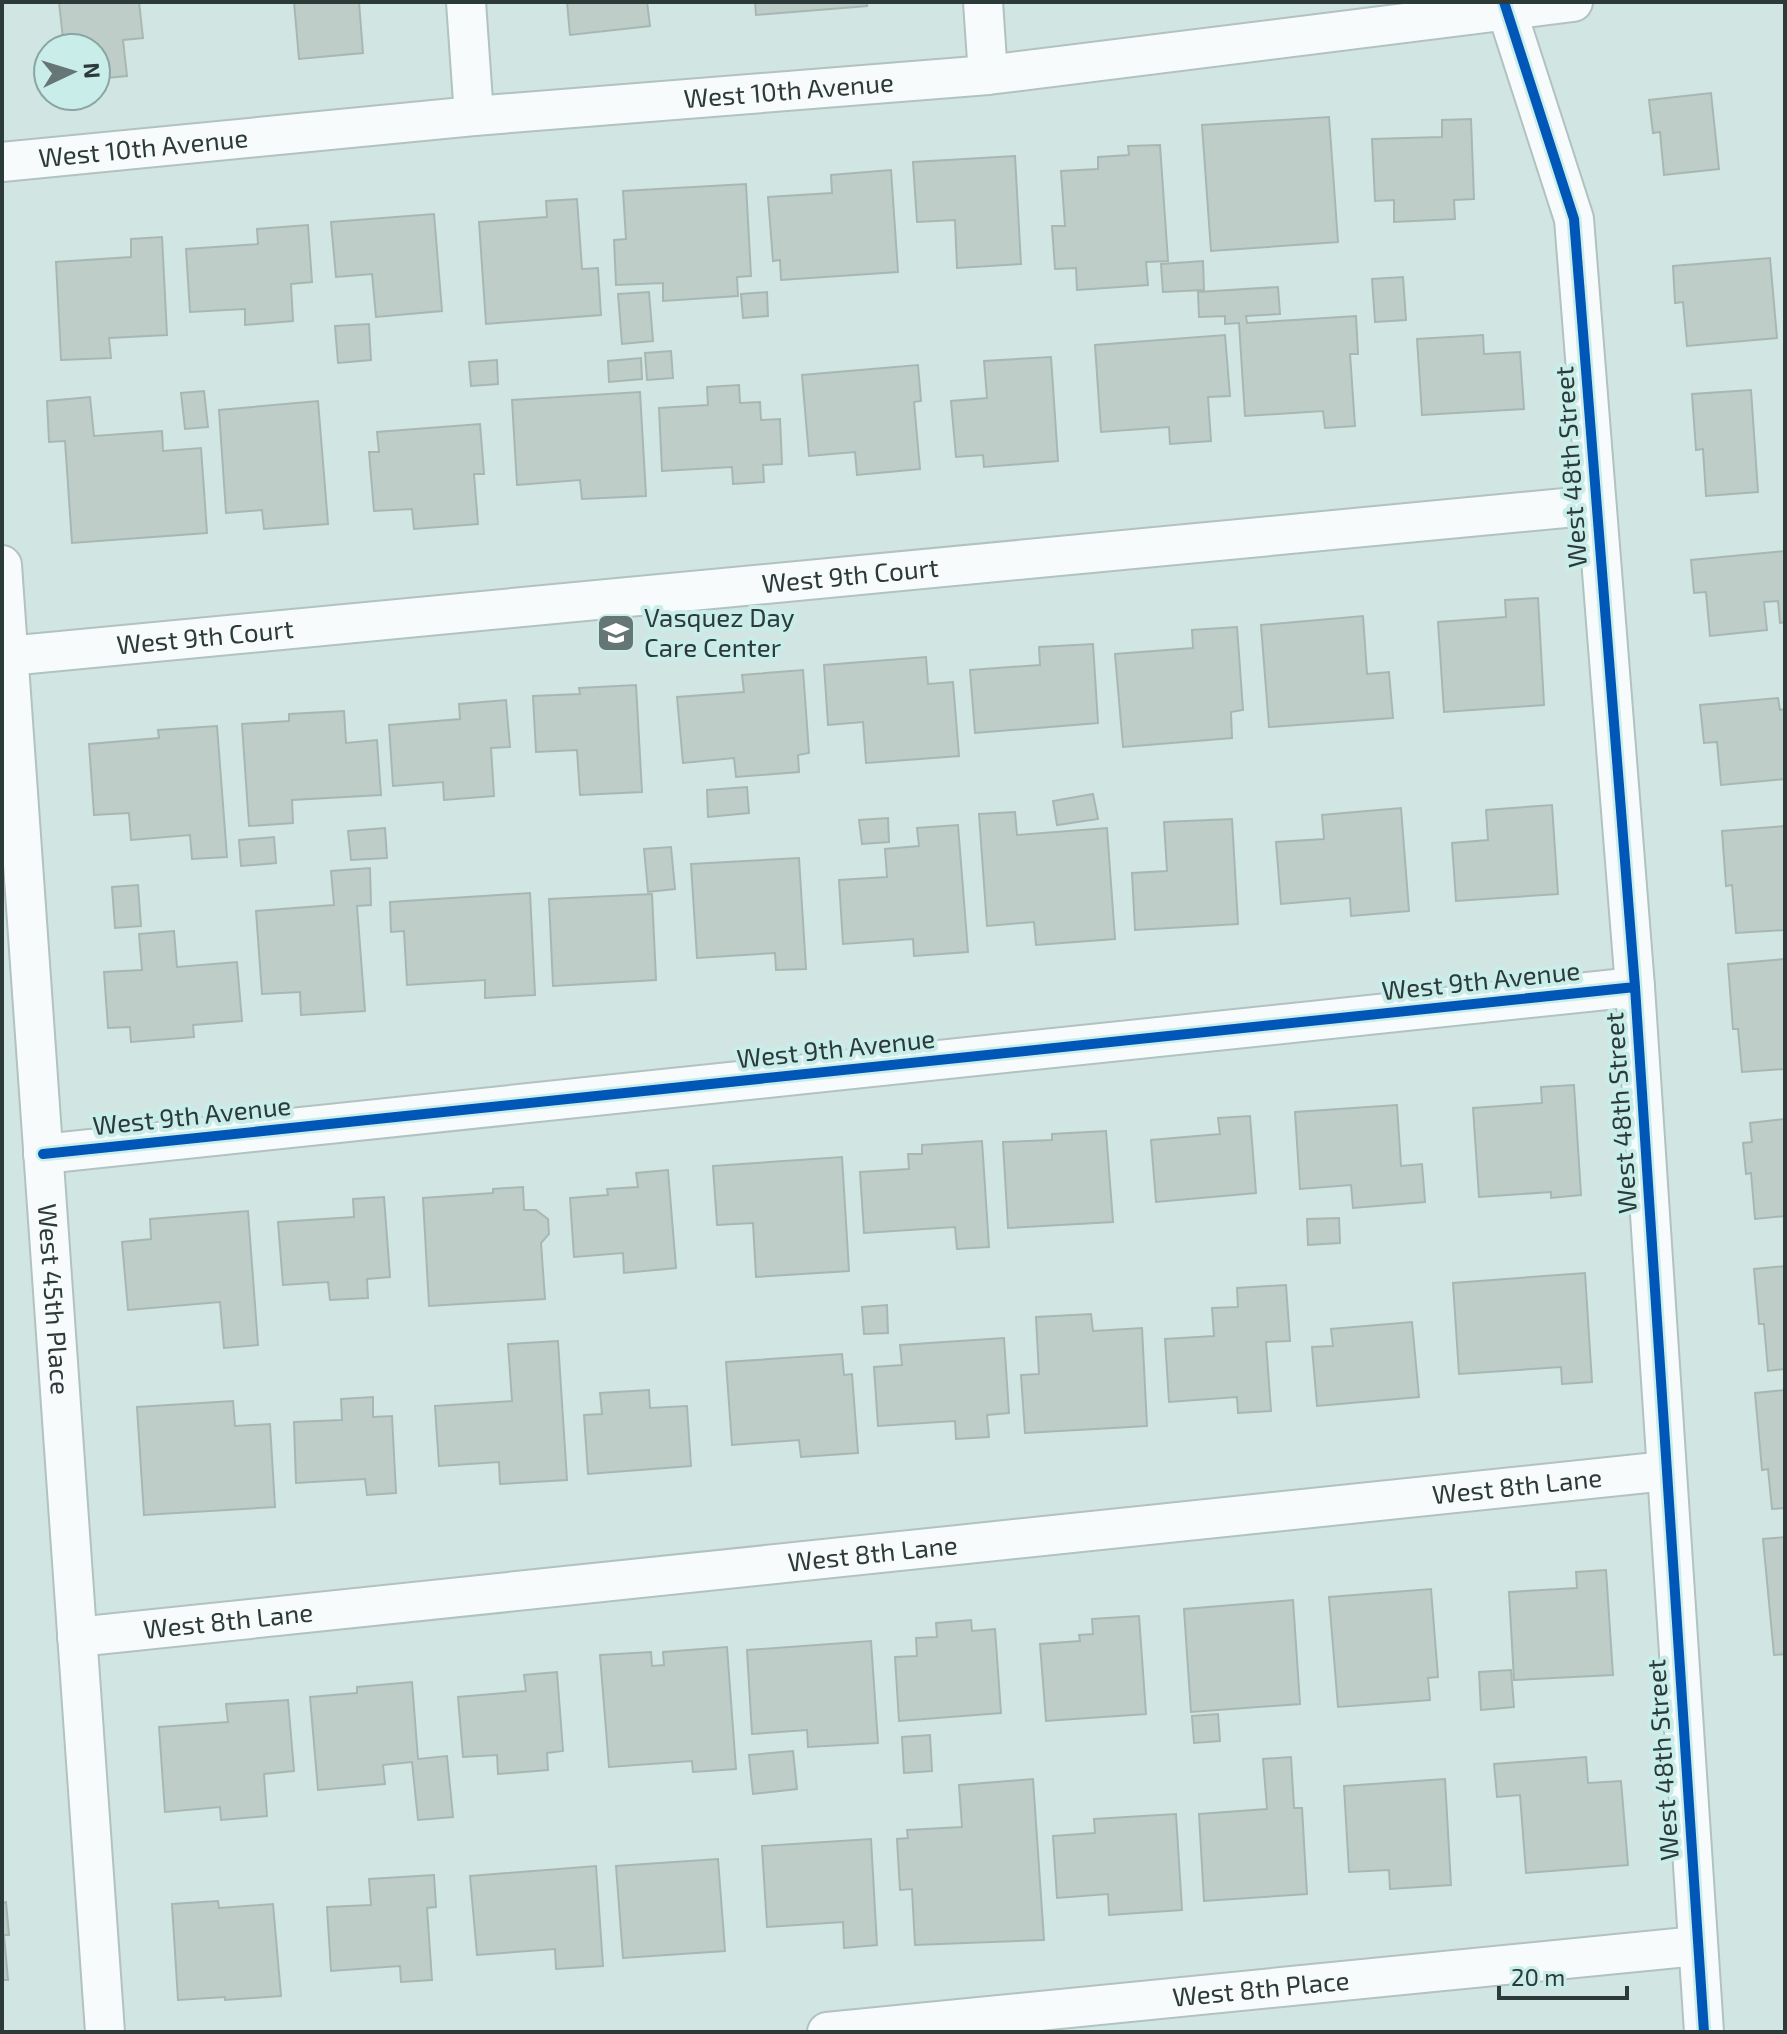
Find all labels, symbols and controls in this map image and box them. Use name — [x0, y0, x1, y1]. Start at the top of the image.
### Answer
north arrow — [32, 32, 112, 112]
text: N — [79, 62, 106, 79]
street label: West 10th Avenue — [682, 66, 895, 113]
street label: West 10th Avenue — [37, 121, 249, 172]
street label: West 48th Street — [1547, 365, 1592, 569]
street label: West 9th Court — [760, 551, 940, 598]
place label: Vasquez Day Care Center — [644, 601, 795, 662]
street label: West 9th Court — [115, 612, 295, 660]
school or university icon: Vasquez Day Care Center — [595, 612, 637, 654]
street label: West 9th Avenue — [1380, 954, 1582, 1005]
street label: West 48th Street — [1597, 1011, 1642, 1215]
street label: West 9th Avenue — [735, 1022, 937, 1073]
street label: West 9th Avenue — [91, 1089, 293, 1140]
street label: West 45th Place — [33, 1202, 77, 1396]
street label: West 8th Lane — [1431, 1461, 1603, 1509]
street label: West 8th Lane — [786, 1528, 959, 1577]
street label: West 8th Lane — [142, 1595, 314, 1644]
street label: West 48th Street — [1639, 1658, 1684, 1862]
scale bar — [1499, 1950, 1627, 2000]
text: 20 m — [1511, 1962, 1565, 1991]
street label: West 8th Place — [1171, 1963, 1351, 2012]

